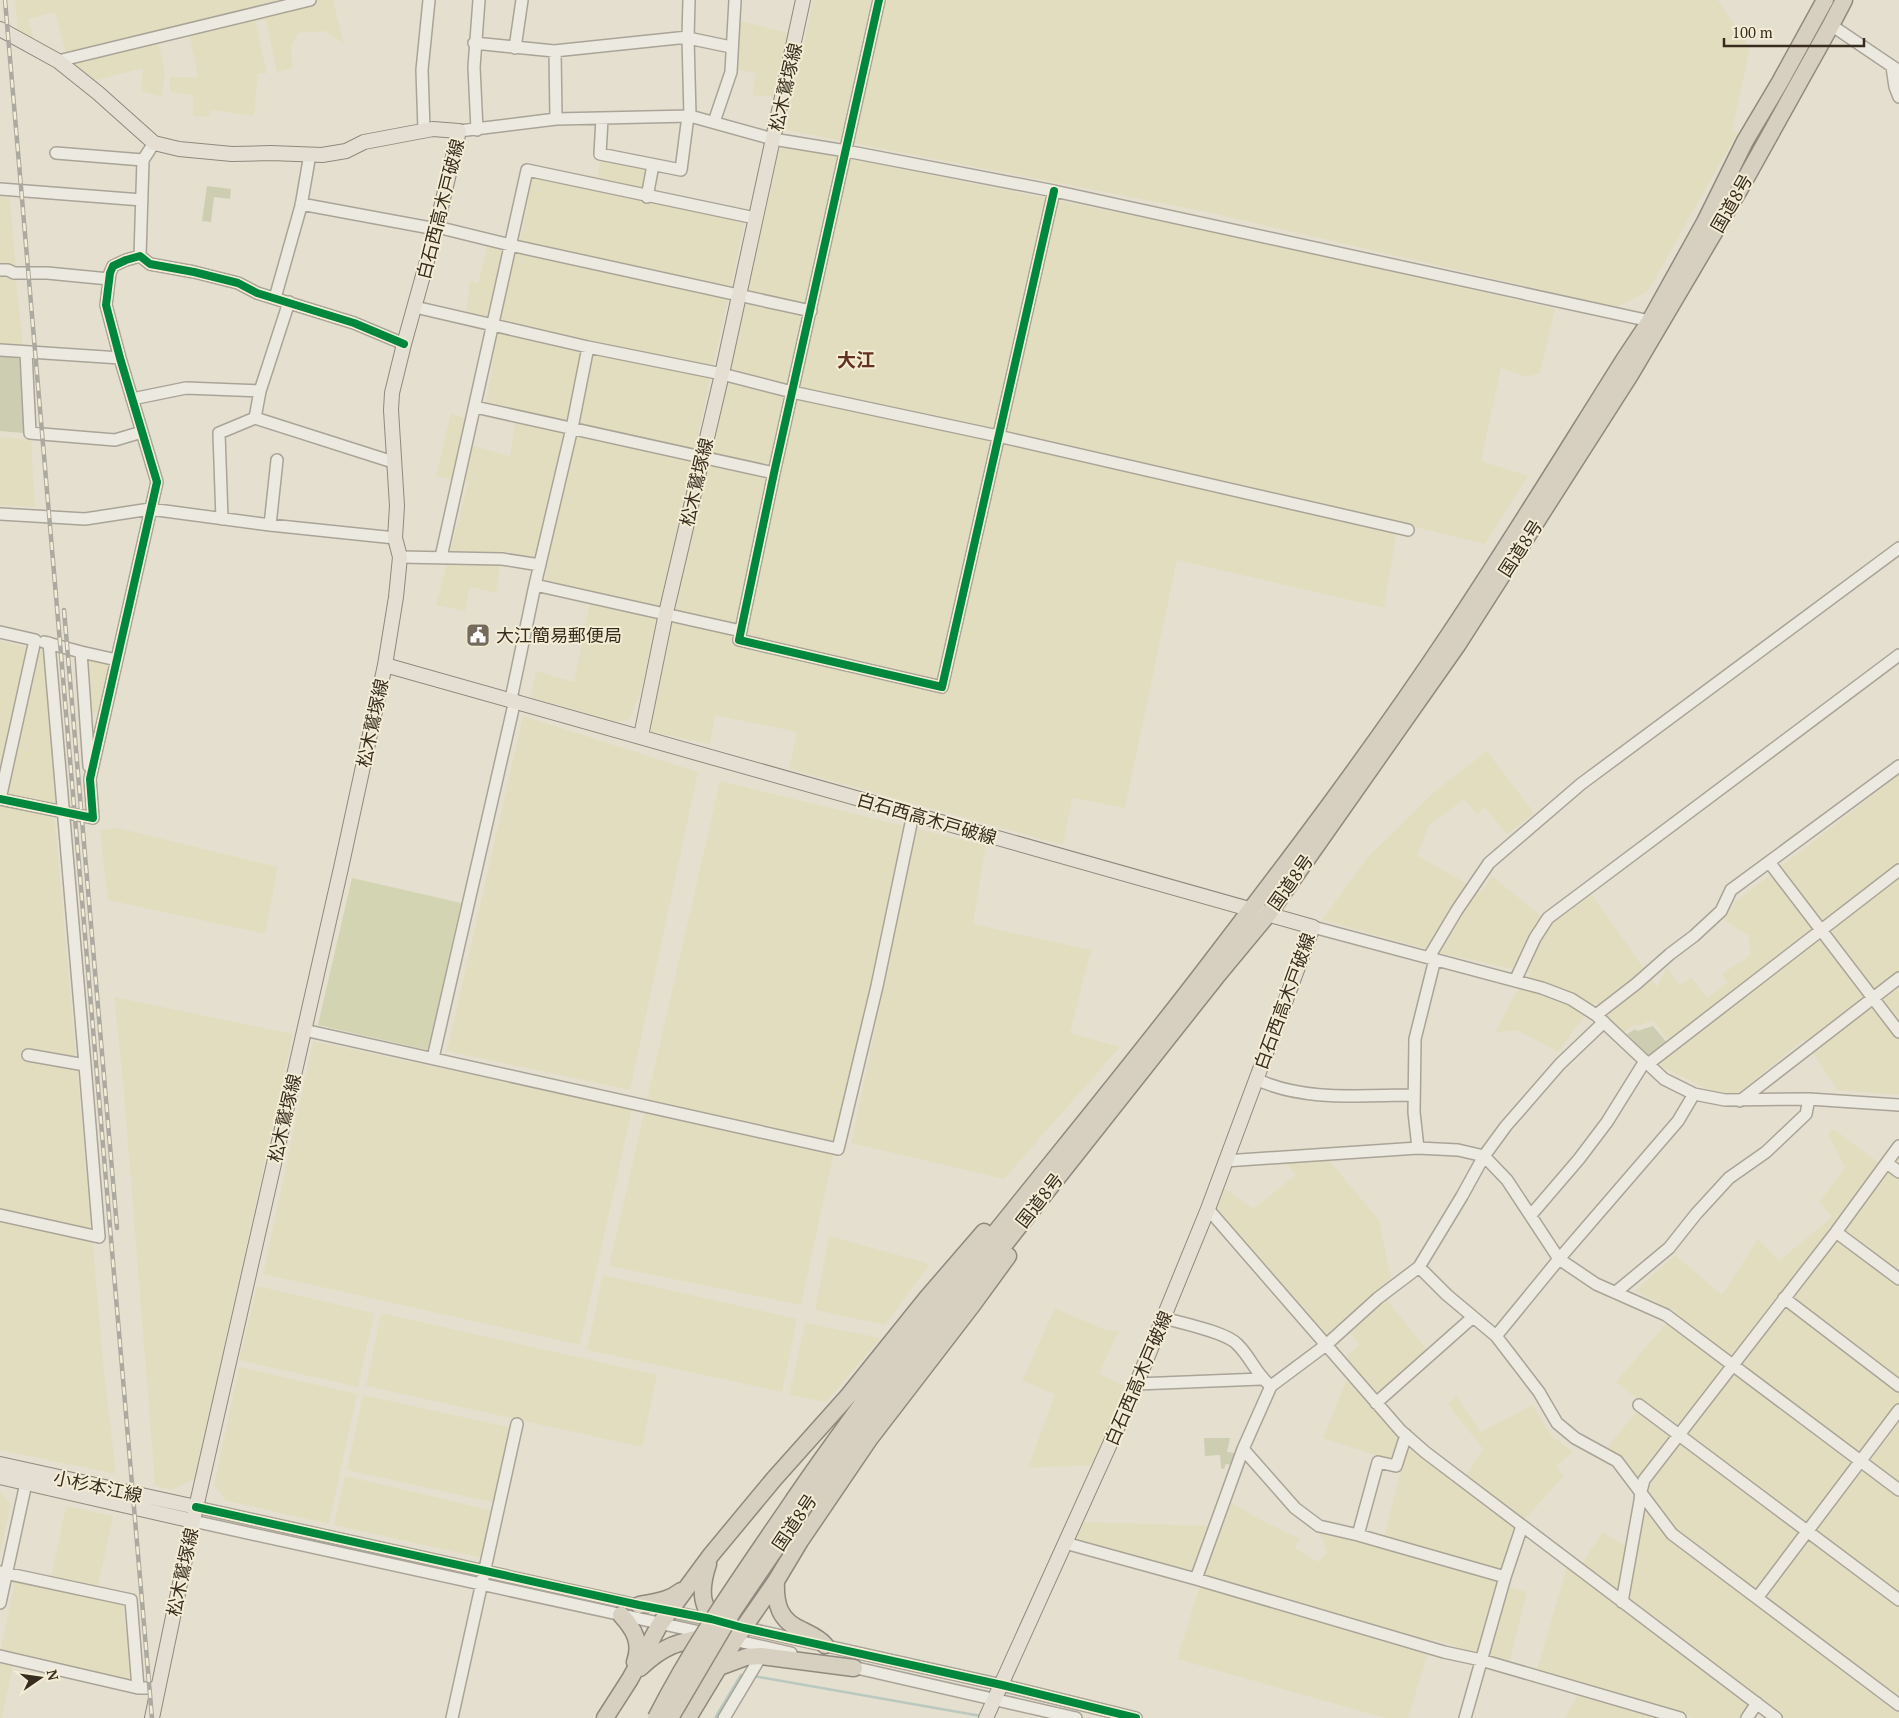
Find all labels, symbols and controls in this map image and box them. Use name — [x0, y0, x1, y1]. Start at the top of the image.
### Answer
scale bar — [1724, 15, 1864, 47]
text: 100 m — [1732, 22, 1773, 42]
street label: 松木鷲塚線 — [763, 40, 807, 134]
street label: 白石西高木戸破線 — [411, 136, 469, 282]
street label: 国道8号 — [1705, 169, 1757, 237]
district label: 大江 — [837, 347, 875, 372]
street label: 松木鷲塚線 — [674, 435, 718, 529]
street label: 国道8号 — [1493, 515, 1547, 581]
public building icon: 大江簡易郵便局 — [465, 622, 491, 648]
place label: 大江簡易郵便局 — [496, 623, 622, 647]
street label: 松木鷲塚線 — [351, 676, 393, 770]
street label: 白石西高木戸破線 — [854, 787, 1000, 849]
street label: 国道8号 — [1262, 849, 1318, 915]
street label: 白石西高木戸破線 — [1248, 929, 1320, 1073]
street label: 松木鷲塚線 — [262, 1071, 306, 1165]
street label: 国道8号 — [1010, 1168, 1068, 1232]
street label: 白石西高木戸破線 — [1099, 1307, 1177, 1449]
street label: 小杉本江線 — [51, 1465, 145, 1507]
street label: 国道8号 — [766, 1489, 822, 1555]
street label: 松木鷲塚線 — [161, 1525, 203, 1619]
north arrow — [15, 1653, 65, 1703]
text: N — [43, 1668, 64, 1683]

